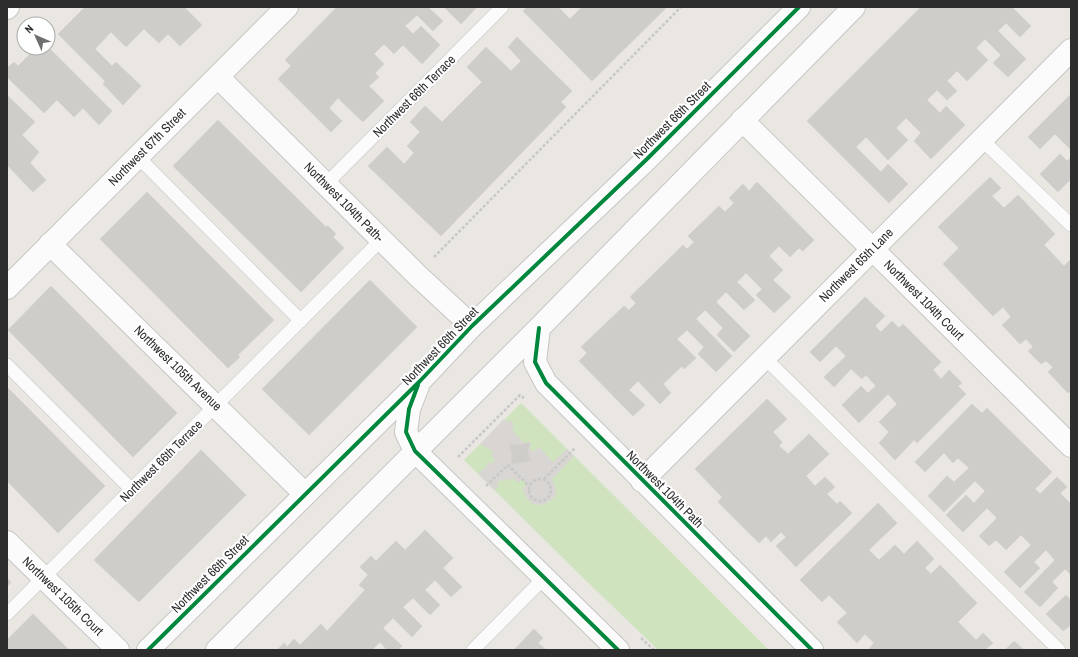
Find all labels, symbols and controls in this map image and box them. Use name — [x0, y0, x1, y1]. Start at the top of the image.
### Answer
north arrow — [16, 16, 56, 56]
text: N — [22, 22, 36, 36]
street label: Northwest 66th Terrace — [369, 51, 459, 141]
street label: Northwest 66th Street — [630, 78, 714, 162]
street label: Northwest 67th Street — [105, 105, 189, 189]
street label: Northwest 104th Path- — [300, 158, 388, 246]
street label: Northwest 65th Lane — [815, 224, 897, 306]
street label: Northwest 104th Court — [880, 256, 968, 344]
street label: Northwest 66th Street — [398, 303, 482, 389]
street label: Northwest 105th Avenue — [130, 322, 226, 414]
street label: Northwest 66th Terrace — [116, 416, 206, 506]
street label: Northwest 104th Path — [623, 447, 707, 531]
street label: Northwest 66th Street — [168, 532, 252, 616]
street label: Northwest 105th Court — [19, 553, 107, 639]

